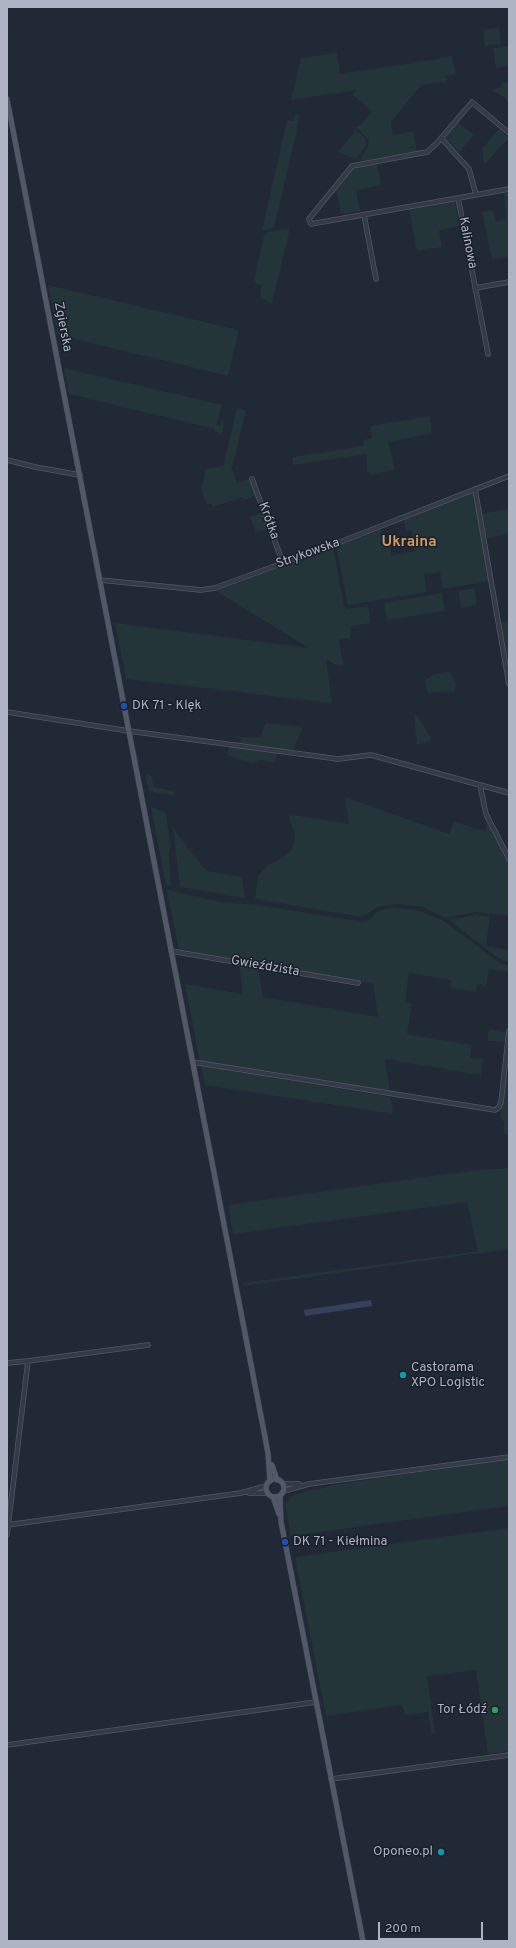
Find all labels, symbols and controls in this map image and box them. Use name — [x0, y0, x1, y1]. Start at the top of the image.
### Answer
street label: Kalinowa — [454, 216, 480, 270]
street label: Zgierska — [50, 301, 74, 353]
street label: Krótka — [254, 500, 282, 542]
district label: Ukraina — [381, 534, 437, 552]
street label: Strykowska — [274, 535, 342, 573]
place label: DK 71 - Klęk — [132, 698, 201, 714]
marker: DK 71 - Klęk — [119, 701, 129, 711]
street label: Gwieździsta — [229, 953, 301, 981]
place label: Castorama XPO Logistic — [411, 1360, 485, 1391]
marker: Castorama XPO Logistic — [398, 1370, 408, 1380]
place label: DK 71 - Kiełmina — [293, 1534, 387, 1550]
marker: DK 71 - Kiełmina — [280, 1537, 290, 1547]
place label: Tor Łódź — [437, 1702, 487, 1718]
marker: Tor Łódź — [490, 1705, 500, 1715]
place label: Oponeo.pl — [373, 1844, 433, 1860]
marker: Oponeo.pl — [436, 1847, 446, 1857]
scale bar — [380, 1914, 485, 1940]
text: 200 m — [385, 1921, 421, 1937]

